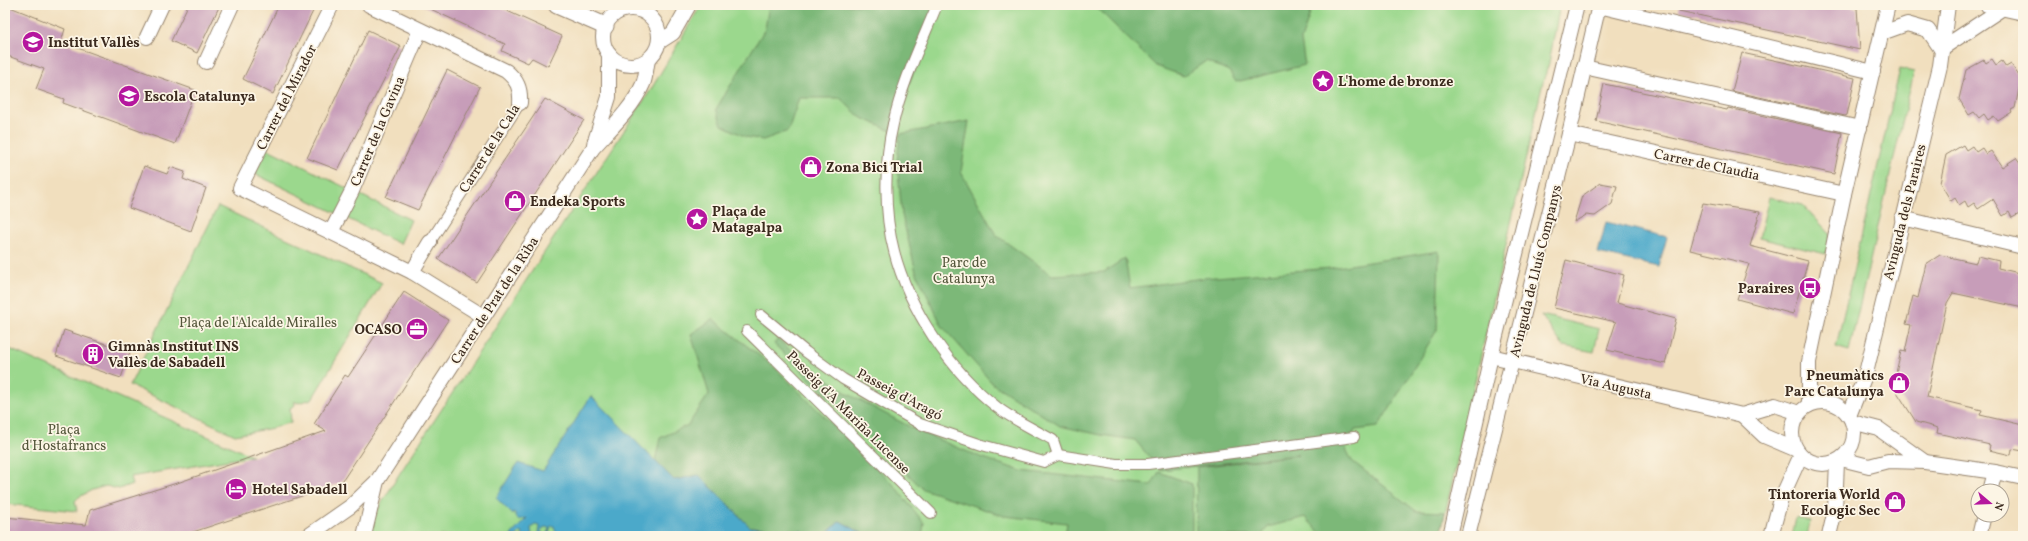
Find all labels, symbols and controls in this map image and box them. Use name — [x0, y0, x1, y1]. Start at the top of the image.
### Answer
school or university icon: Institut Vallès — [20, 29, 46, 55]
place label: Institut Vallès — [48, 34, 140, 53]
street label: Carrer del Mirador — [253, 42, 322, 154]
place icon: L'home de bronze — [1310, 68, 1336, 94]
street label: Carrer de la Gavina — [347, 73, 410, 190]
place label: L'home de bronze — [1338, 73, 1453, 92]
school or university icon: Escola Catalunya — [116, 83, 142, 109]
place label: Escola Catalunya — [144, 88, 256, 107]
street label: Carrer de la Cala — [455, 101, 525, 197]
street label: Avinguda dels Paraires — [1879, 142, 1932, 283]
street label: Carrer de Claudia — [1652, 145, 1761, 186]
shop icon: Zona Bici Trial — [798, 154, 824, 180]
place label: Zona Bici Trial — [826, 159, 923, 178]
street label: Avinguda de Lluís Companys — [1506, 183, 1567, 360]
shop icon: Endeka Sports — [502, 188, 528, 214]
place label: Endeka Sports — [530, 193, 625, 212]
place label: Plaça de Matagalpa — [712, 203, 783, 238]
place icon: Plaça de Matagalpa — [684, 206, 710, 232]
street label: Carrer de Prat de la Riba — [447, 233, 544, 368]
park label: Parc de Catalunya — [933, 254, 995, 289]
bus stop icon: Paraires — [1797, 275, 1823, 301]
place label: Paraires — [1738, 280, 1794, 299]
park label: Plaça de l'Alcalde Miralles — [179, 314, 337, 333]
office icon: OCASO — [404, 316, 430, 342]
place label: OCASO — [354, 321, 402, 340]
place label: Gimnàs Institut INS Vallès de Sabadell — [108, 338, 239, 373]
building icon: Gimnàs Institut INS Vallès de Sabadell — [80, 341, 106, 367]
street label: Passeig d'A Mariña Lucense — [782, 347, 914, 479]
street label: Passeig d'Aragó — [853, 365, 945, 426]
place label: Pneumàtics Parc Catalunya — [1785, 367, 1884, 402]
street label: Via Augusta — [1578, 370, 1654, 405]
shop icon: Pneumàtics Parc Catalunya — [1886, 370, 1912, 396]
park label: Plaça d'Hostafrancs — [22, 421, 106, 456]
hotel icon: Hotel Sabadell — [223, 476, 249, 502]
place label: Hotel Sabadell — [252, 481, 348, 500]
north arrow — [1970, 483, 2010, 523]
place label: Tintoreria World Ecologic Sec — [1768, 486, 1880, 521]
shop icon: Tintoreria World Ecologic Sec — [1882, 489, 1908, 515]
text: N — [1990, 500, 2006, 512]

